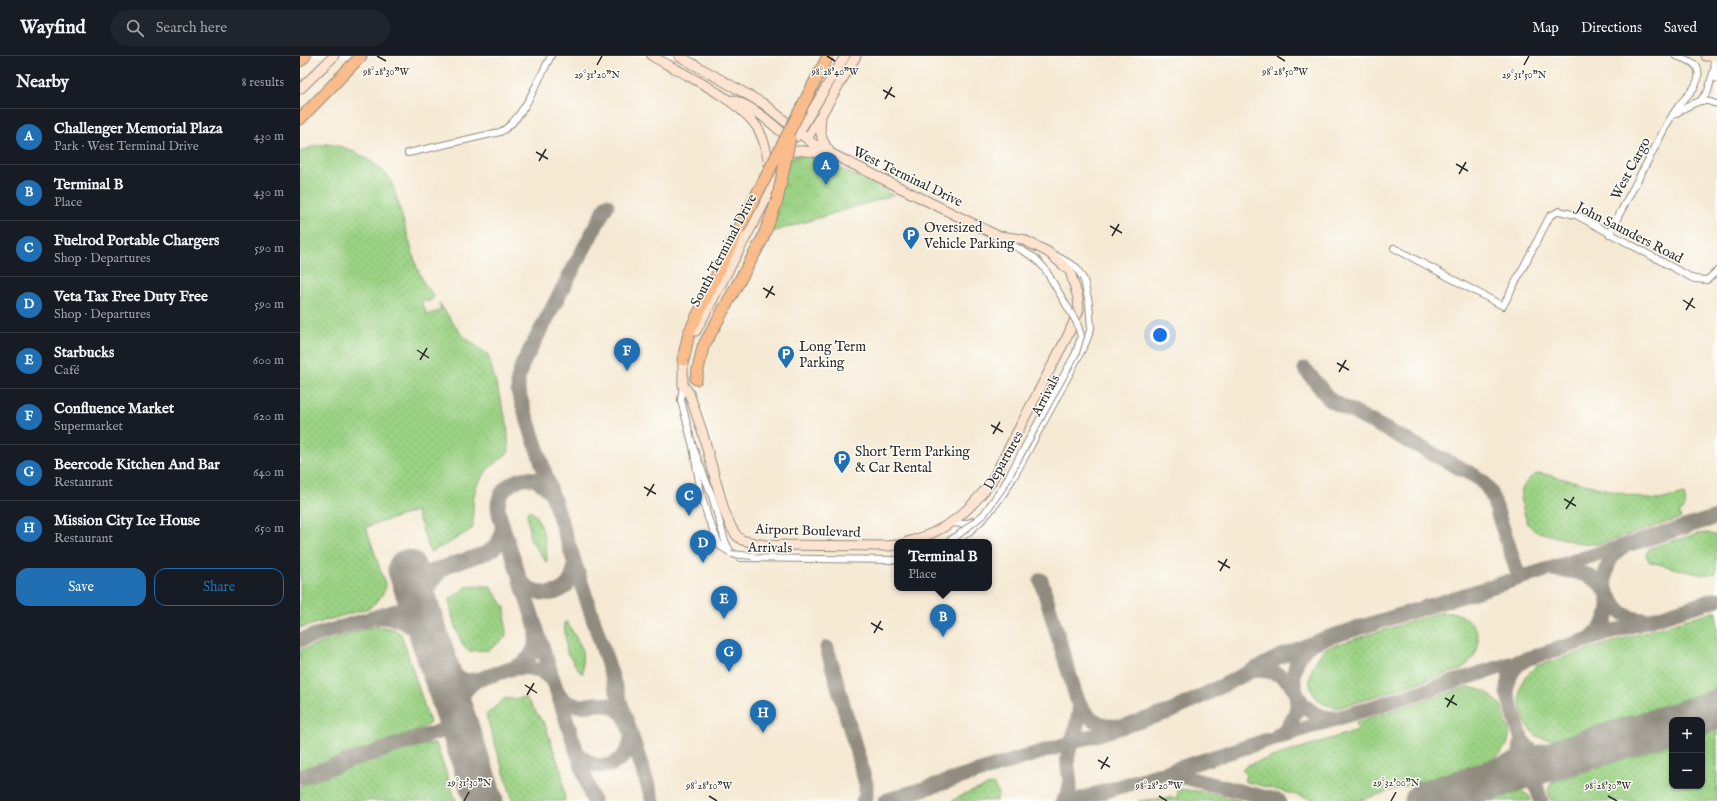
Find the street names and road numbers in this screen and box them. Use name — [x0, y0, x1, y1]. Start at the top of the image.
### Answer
street label: West Cargo — [1607, 134, 1655, 203]
street label: West Terminal Drive — [850, 143, 966, 212]
street label: South Terminal Drive — [687, 190, 762, 310]
street label: John Saunders Road — [1571, 197, 1686, 268]
street label: Arrivals — [1027, 372, 1064, 420]
street label: Departures — [980, 428, 1028, 493]
street label: Airport Boulevard — [754, 520, 862, 542]
street label: Arrivals — [747, 539, 792, 557]

